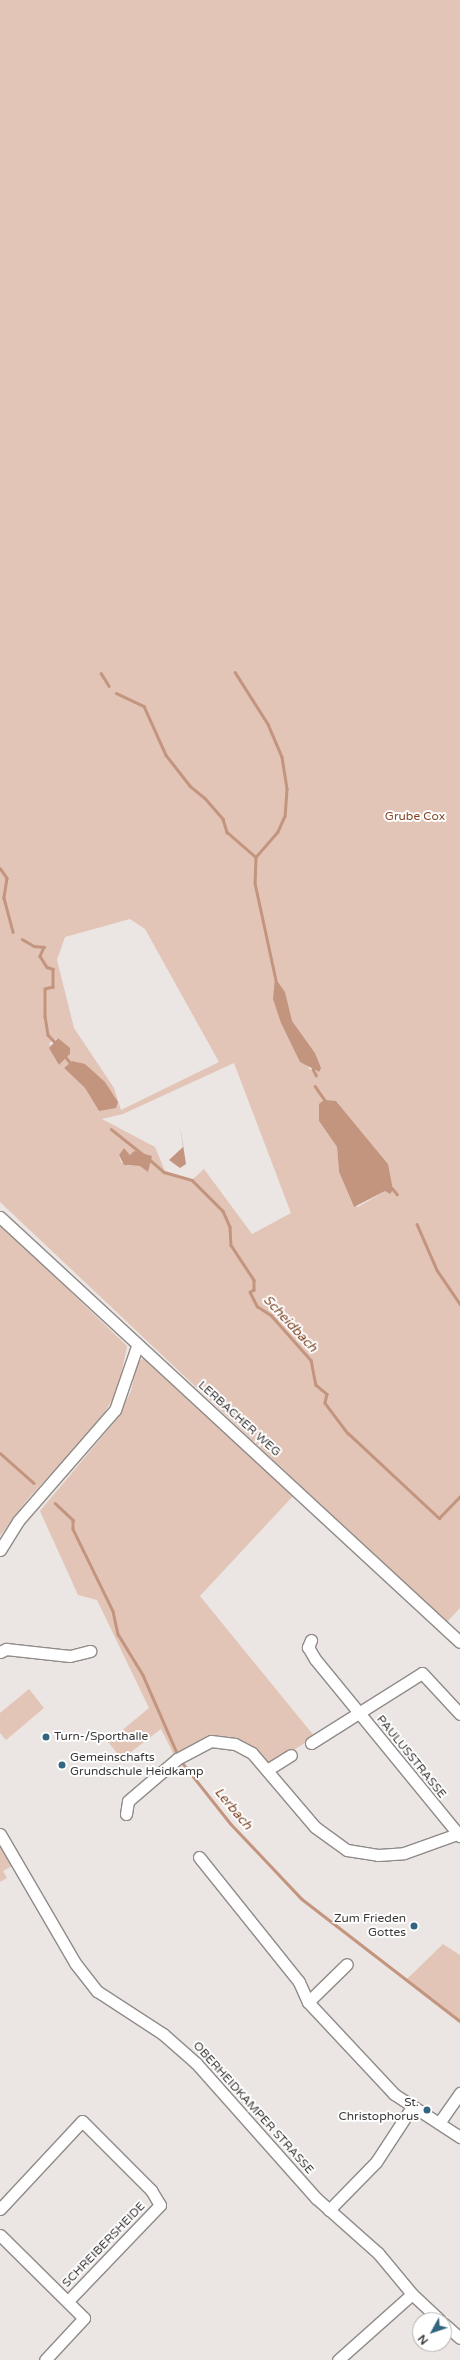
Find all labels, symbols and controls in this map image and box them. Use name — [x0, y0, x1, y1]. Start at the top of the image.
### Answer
park label: Grube Cox — [385, 810, 445, 824]
water label: Scheidbach — [260, 1292, 320, 1356]
street label: LERBACHER WEG — [195, 1378, 283, 1460]
street label: PAULUSSTRASSE — [373, 1713, 449, 1801]
place label: Turn-/Sporthalle — [54, 1730, 148, 1744]
marker: Turn-/Sporthalle — [41, 1732, 51, 1742]
place label: Gemeinschafts Grundschule Heidkamp — [70, 1751, 203, 1779]
marker: Gemeinschafts Grundschule Heidkamp — [57, 1760, 67, 1770]
water label: Lerbach — [211, 1785, 255, 1833]
place label: Zum Frieden Gottes — [334, 1912, 406, 1940]
marker: Zum Frieden Gottes — [409, 1921, 419, 1931]
street label: OBERHEIDKAMPER STRASSE — [190, 2039, 316, 2177]
place label: St. Christophorus — [338, 2096, 419, 2124]
marker: St. Christophorus — [422, 2105, 432, 2115]
street label: SCHREIBERSHEIDE — [60, 2199, 148, 2291]
north arrow — [412, 2312, 452, 2352]
text: N — [415, 2332, 431, 2347]

